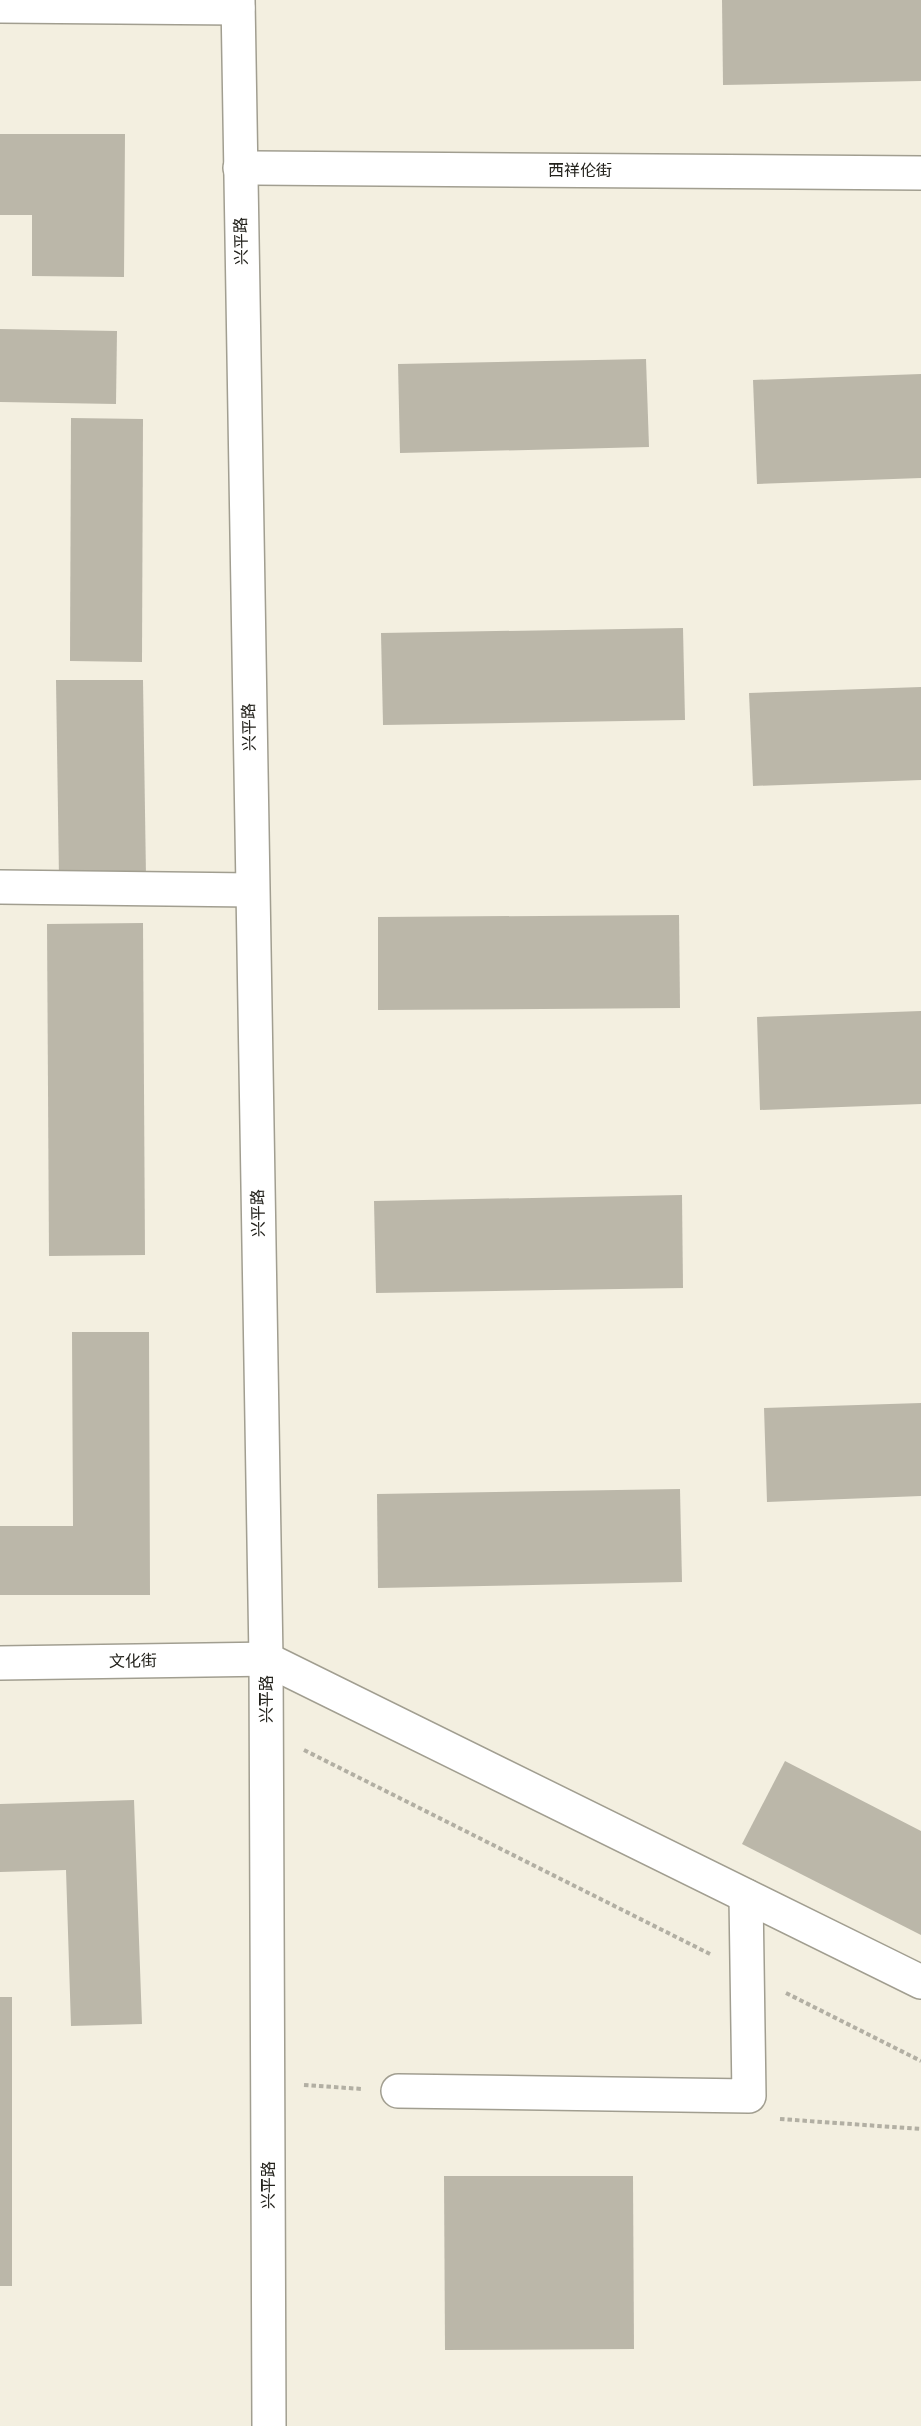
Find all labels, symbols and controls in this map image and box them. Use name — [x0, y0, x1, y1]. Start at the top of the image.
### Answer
street label: 西祥伦街 — [548, 161, 612, 180]
street label: 兴平路 — [231, 217, 251, 265]
street label: 兴平路 — [239, 703, 259, 751]
street label: 兴平路 — [248, 1189, 268, 1237]
street label: 文化街 — [109, 1651, 157, 1671]
street label: 兴平路 — [257, 1675, 276, 1723]
street label: 兴平路 — [259, 2161, 278, 2209]

